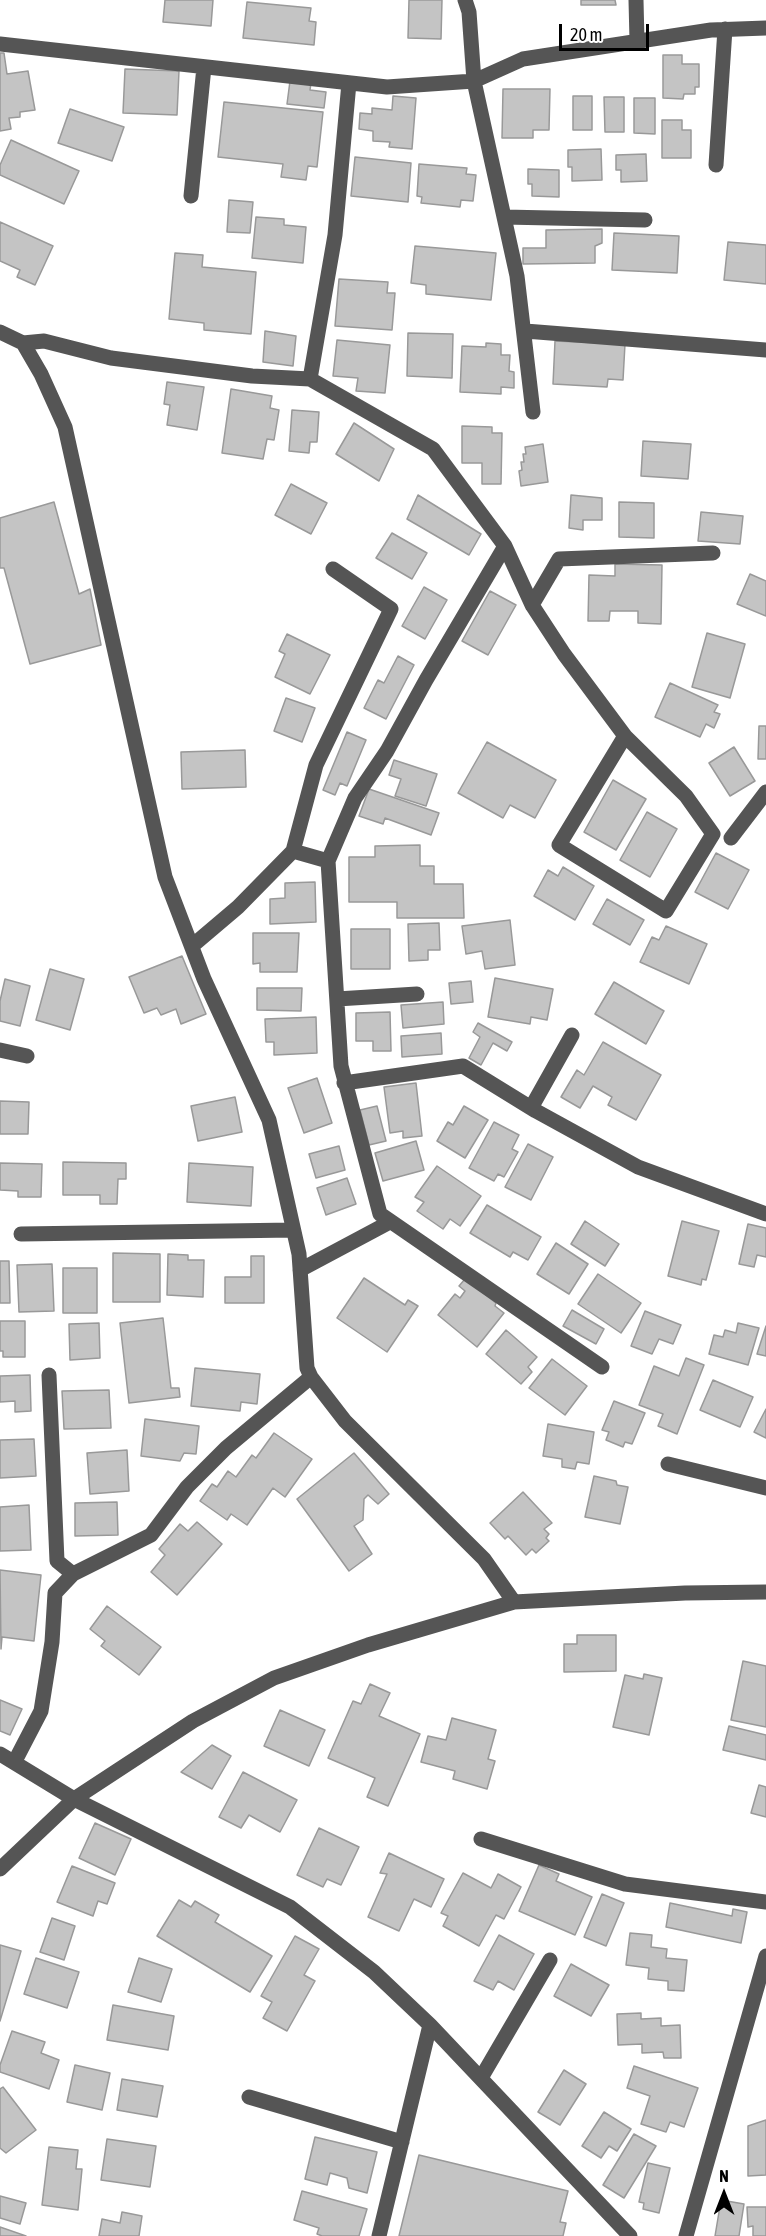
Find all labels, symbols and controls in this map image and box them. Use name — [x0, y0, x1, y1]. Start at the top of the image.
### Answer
scale bar — [562, 12, 652, 50]
text: 20 m — [570, 24, 602, 45]
north arrow — [694, 2164, 754, 2224]
text: N — [719, 2167, 729, 2185]

